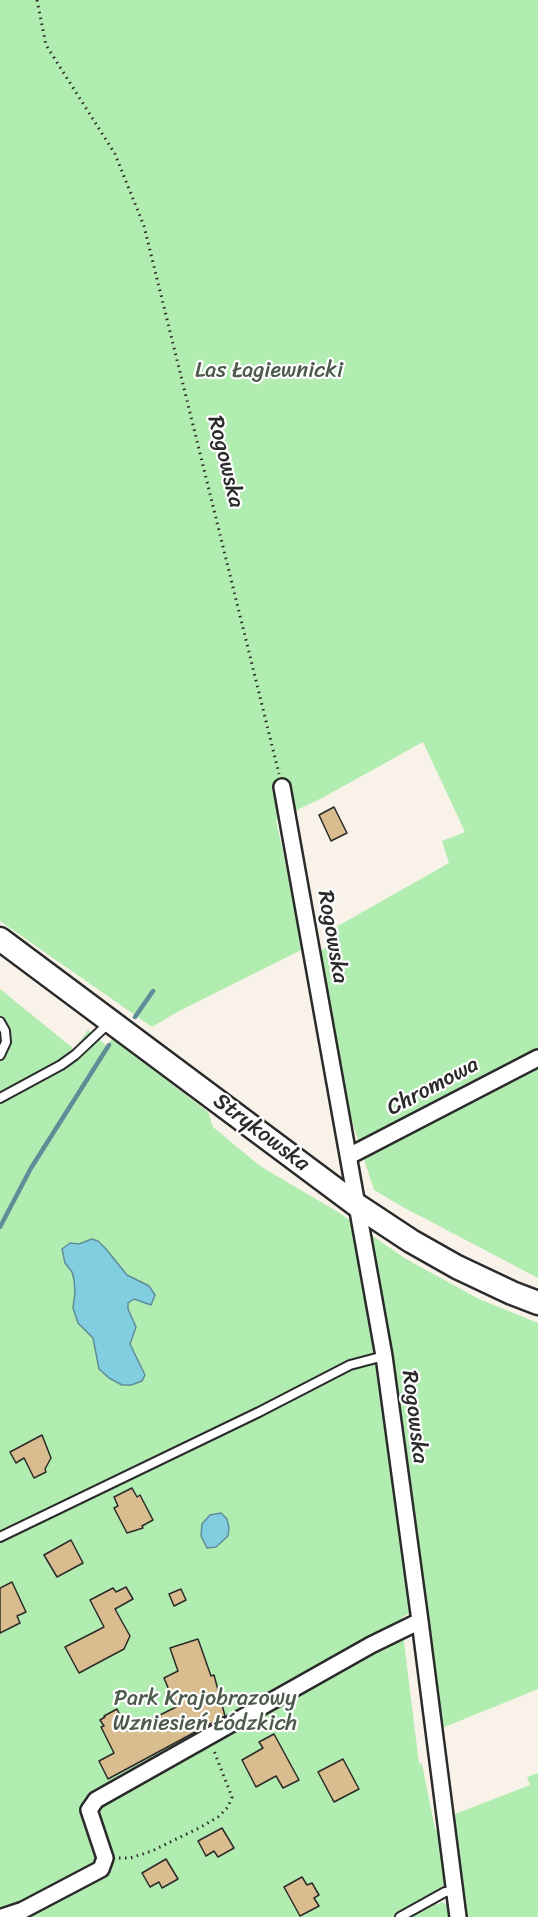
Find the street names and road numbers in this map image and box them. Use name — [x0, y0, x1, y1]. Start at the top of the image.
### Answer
street label: Rogowska — [201, 413, 249, 511]
street label: Rogowska — [311, 889, 353, 985]
street label: Chromowa — [383, 1052, 483, 1122]
street label: Strykowska — [208, 1088, 314, 1178]
street label: Rogowska — [395, 1369, 433, 1465]

